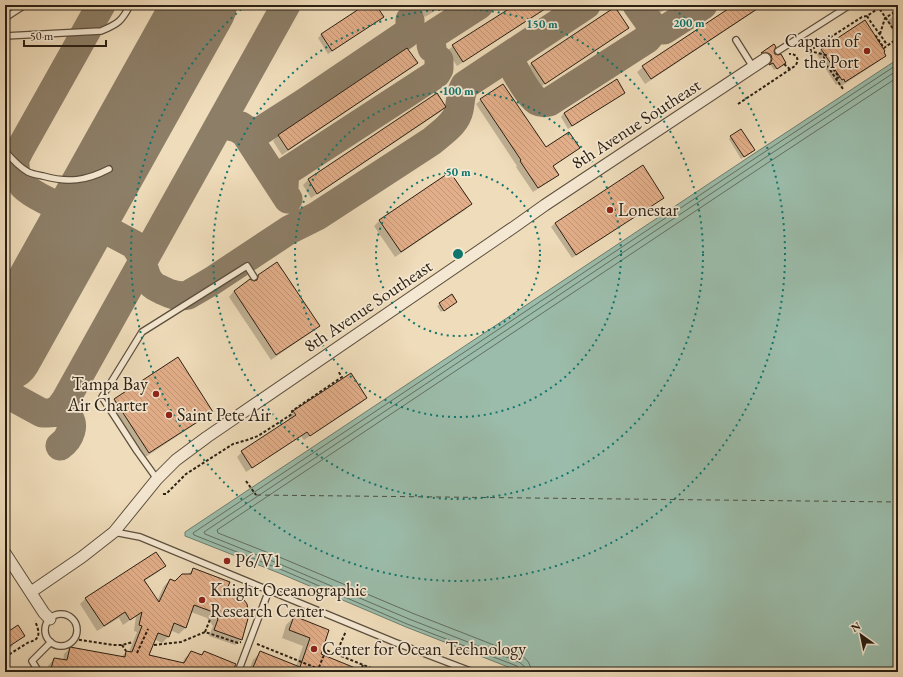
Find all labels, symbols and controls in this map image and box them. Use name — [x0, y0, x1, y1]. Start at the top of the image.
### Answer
text: 200 m — [673, 15, 705, 31]
text: 150 m — [526, 16, 558, 32]
scale bar — [24, 22, 106, 48]
text: 50 m — [30, 28, 54, 44]
place label: Captain of the Port — [785, 29, 861, 73]
marker: Captain of the Port — [862, 46, 872, 56]
street label: 8th Avenue Southeast — [567, 73, 705, 174]
text: 100 m — [442, 83, 474, 99]
text: 50 m — [445, 164, 471, 180]
place label: Lonestar — [618, 198, 679, 221]
marker: Lonestar — [605, 205, 615, 215]
centre of rings — [451, 247, 465, 261]
street label: 8th Avenue Southeast — [299, 254, 437, 357]
place label: Tampa Bay Air Charter — [67, 372, 148, 416]
marker: Tampa Bay Air Charter — [151, 389, 161, 399]
place label: Saint Pete Air — [177, 403, 271, 426]
marker: Saint Pete Air — [164, 410, 174, 420]
place label: P6/V1 — [235, 549, 282, 572]
marker: P6/V1 — [222, 556, 232, 566]
place label: Knight Oceanographic Research Center — [210, 578, 367, 622]
marker: Knight Oceanographic Research Center — [197, 595, 207, 605]
north arrow — [841, 615, 881, 655]
text: N — [848, 618, 863, 635]
place label: Center for Ocean Technology — [322, 637, 526, 660]
marker: Center for Ocean Technology — [309, 644, 319, 654]

